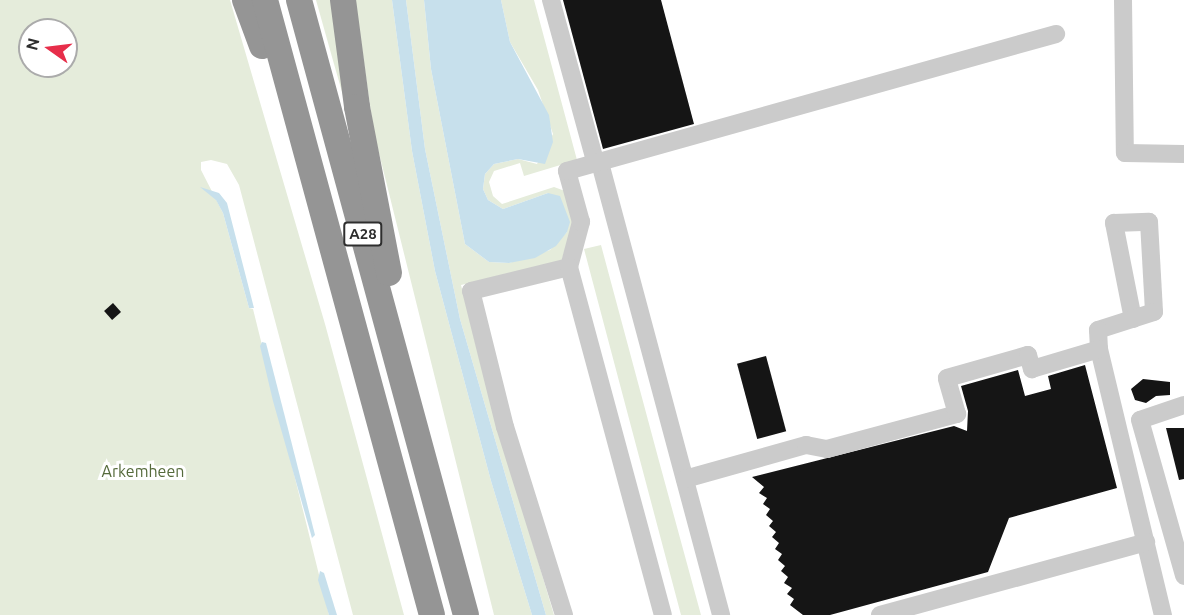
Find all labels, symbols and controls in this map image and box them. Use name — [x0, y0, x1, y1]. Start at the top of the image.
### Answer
north arrow — [18, 18, 78, 78]
text: N — [22, 36, 43, 52]
road number: A28 — [342, 222, 384, 246]
park label: Arkemheen — [102, 461, 184, 481]

